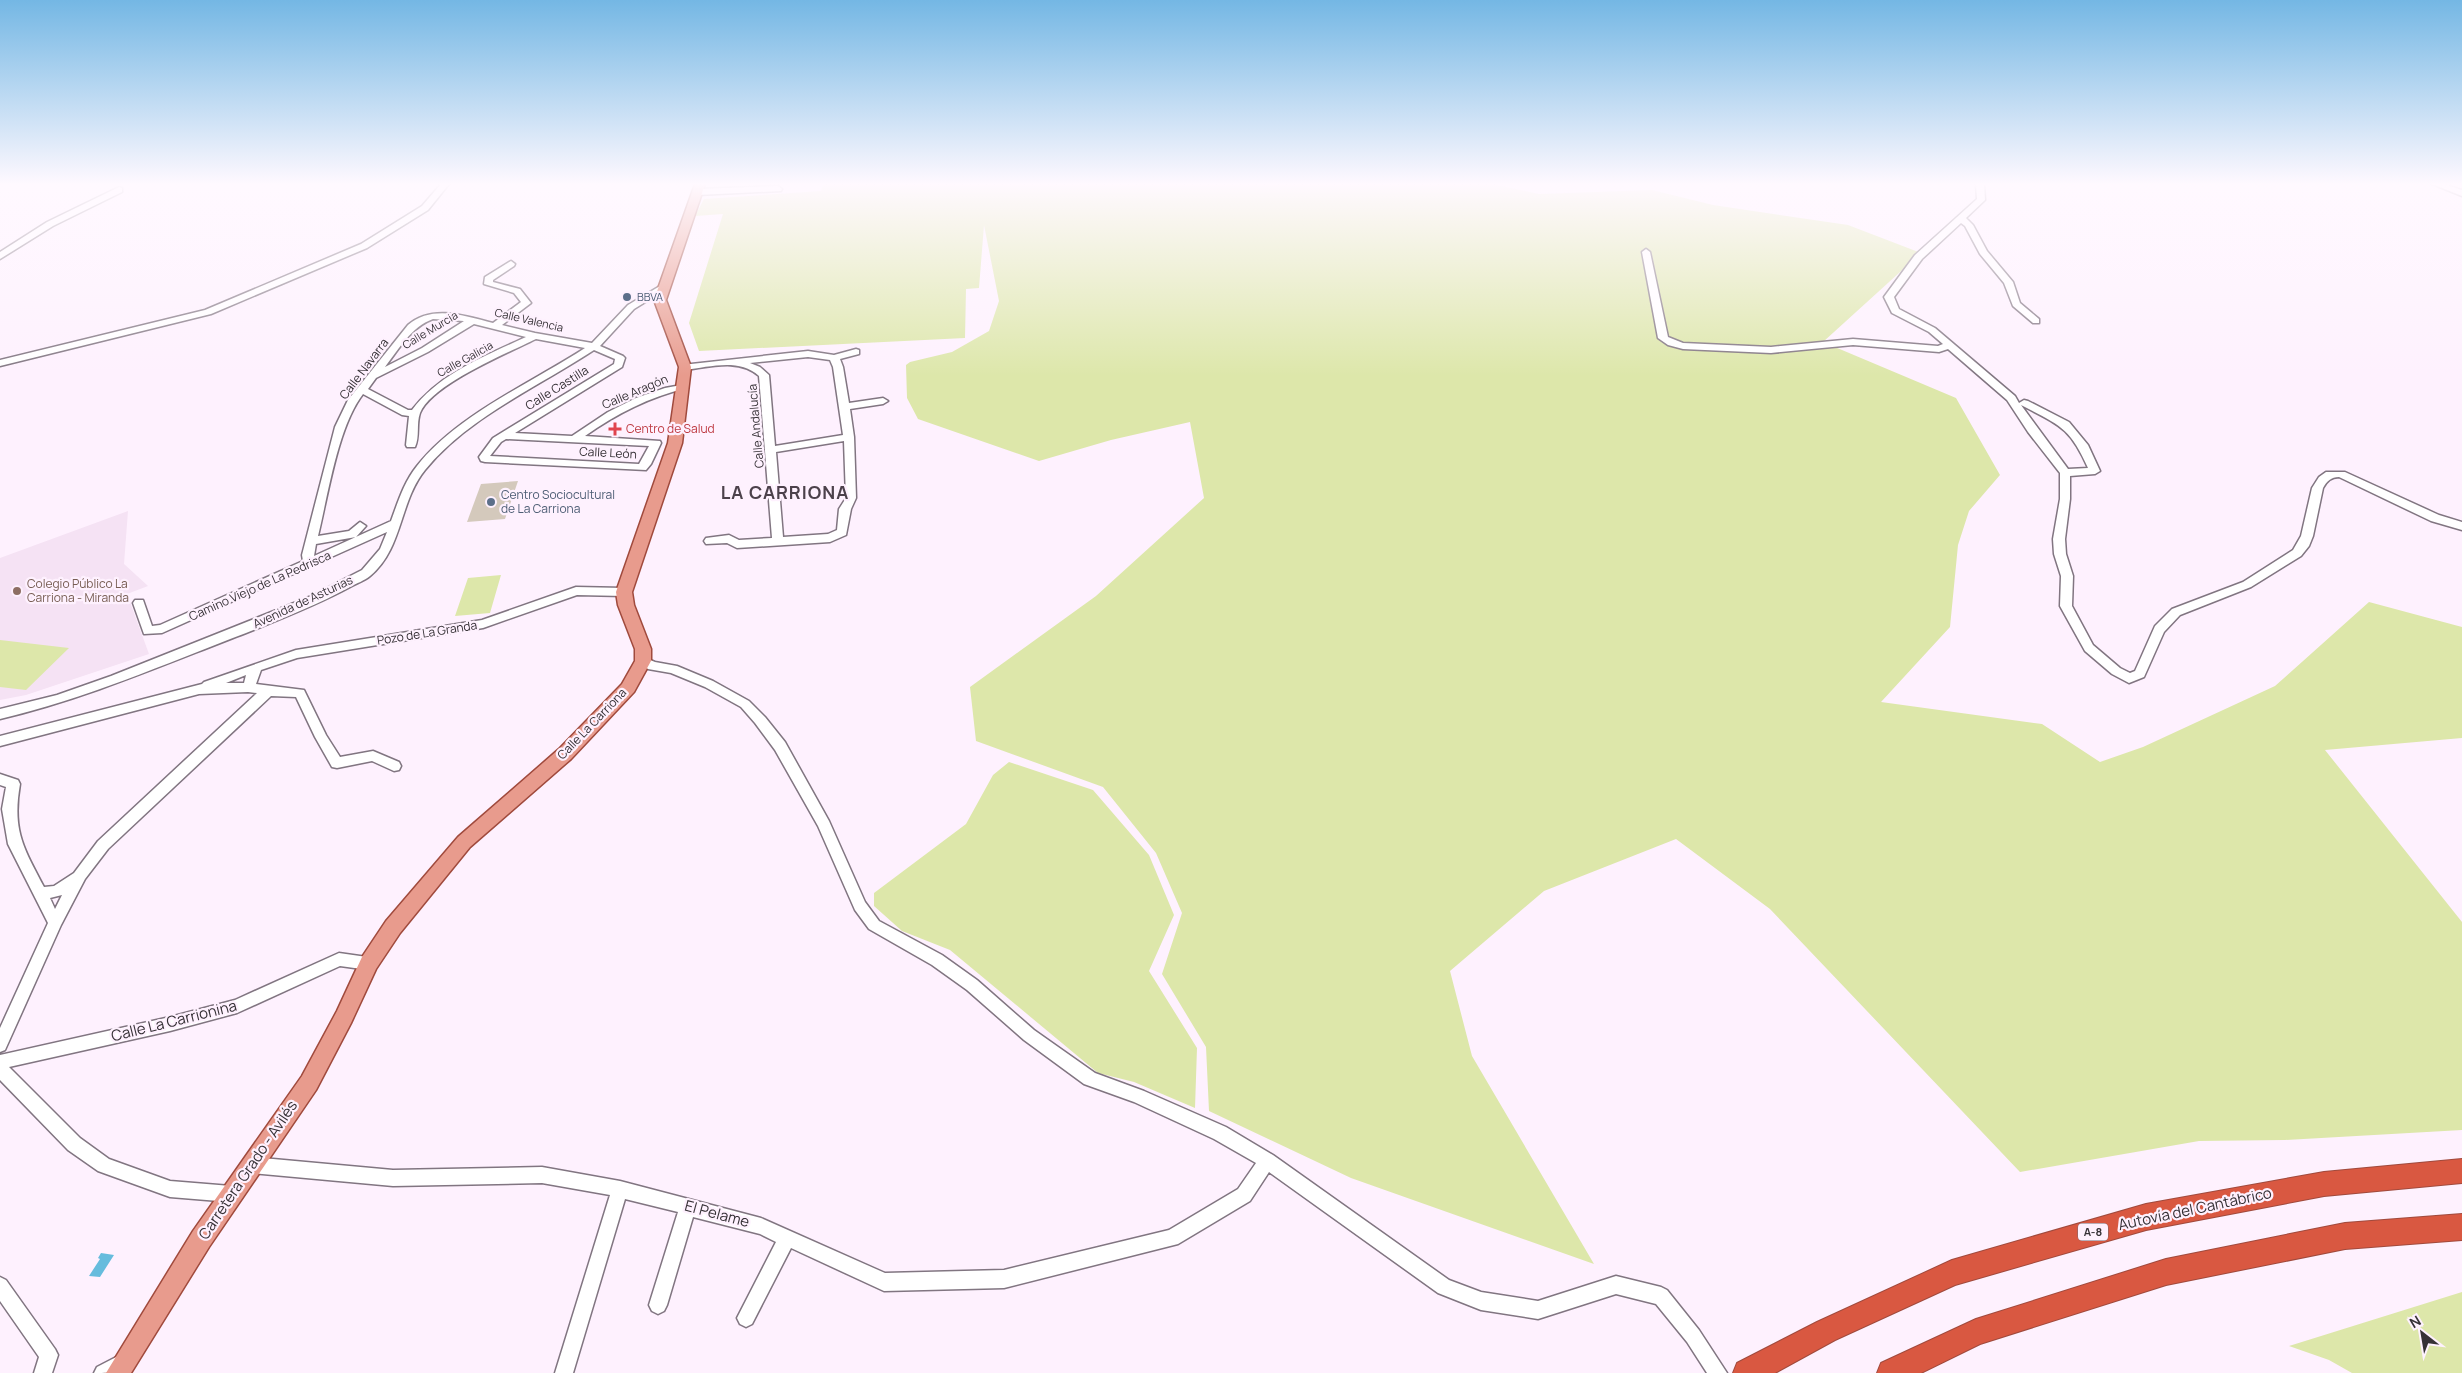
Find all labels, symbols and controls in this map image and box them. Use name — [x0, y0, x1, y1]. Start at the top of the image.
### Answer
place label: BBVA — [637, 289, 663, 304]
marker: BBVA — [621, 291, 633, 303]
street label: Calle Valencia — [493, 304, 565, 335]
street label: Calle Murcia — [399, 307, 460, 352]
street label: Calle Navarra — [335, 335, 392, 403]
street label: Calle Galicia — [434, 337, 495, 380]
street label: Calle Castilla — [522, 361, 592, 414]
street label: Calle Aragón — [599, 370, 670, 413]
street label: Calle Andalucía — [743, 383, 768, 469]
place label: Centro de Salud — [626, 420, 715, 437]
marker: Centro de Salud — [608, 422, 622, 436]
street label: Calle León — [579, 443, 637, 462]
district label: LA CARRIONA — [721, 480, 849, 504]
place label: Centro Sociocultural de La Carriona — [501, 486, 615, 517]
marker: Centro Sociocultural de La Carriona — [485, 496, 497, 508]
street label: Camino Viejo de La Pedrisca — [186, 546, 334, 625]
street label: Avenida de Asturias — [250, 571, 355, 632]
place label: Colegio Público La Carriona - Miranda — [27, 575, 129, 606]
marker: Colegio Público La Carriona - Miranda — [11, 585, 23, 597]
street label: Pozo de La Granda — [376, 616, 478, 649]
street label: Calle La Carriona — [553, 684, 630, 763]
street label: Calle La Carrionina — [109, 995, 239, 1046]
street label: Carretera Grado - Avilés — [193, 1096, 302, 1243]
street label: Autovía del Cantábrico — [2116, 1182, 2274, 1235]
street label: El Pelame — [682, 1195, 752, 1232]
road number: A-8 — [2078, 1224, 2108, 1240]
north arrow — [2397, 1308, 2447, 1358]
text: N — [2406, 1311, 2424, 1332]

